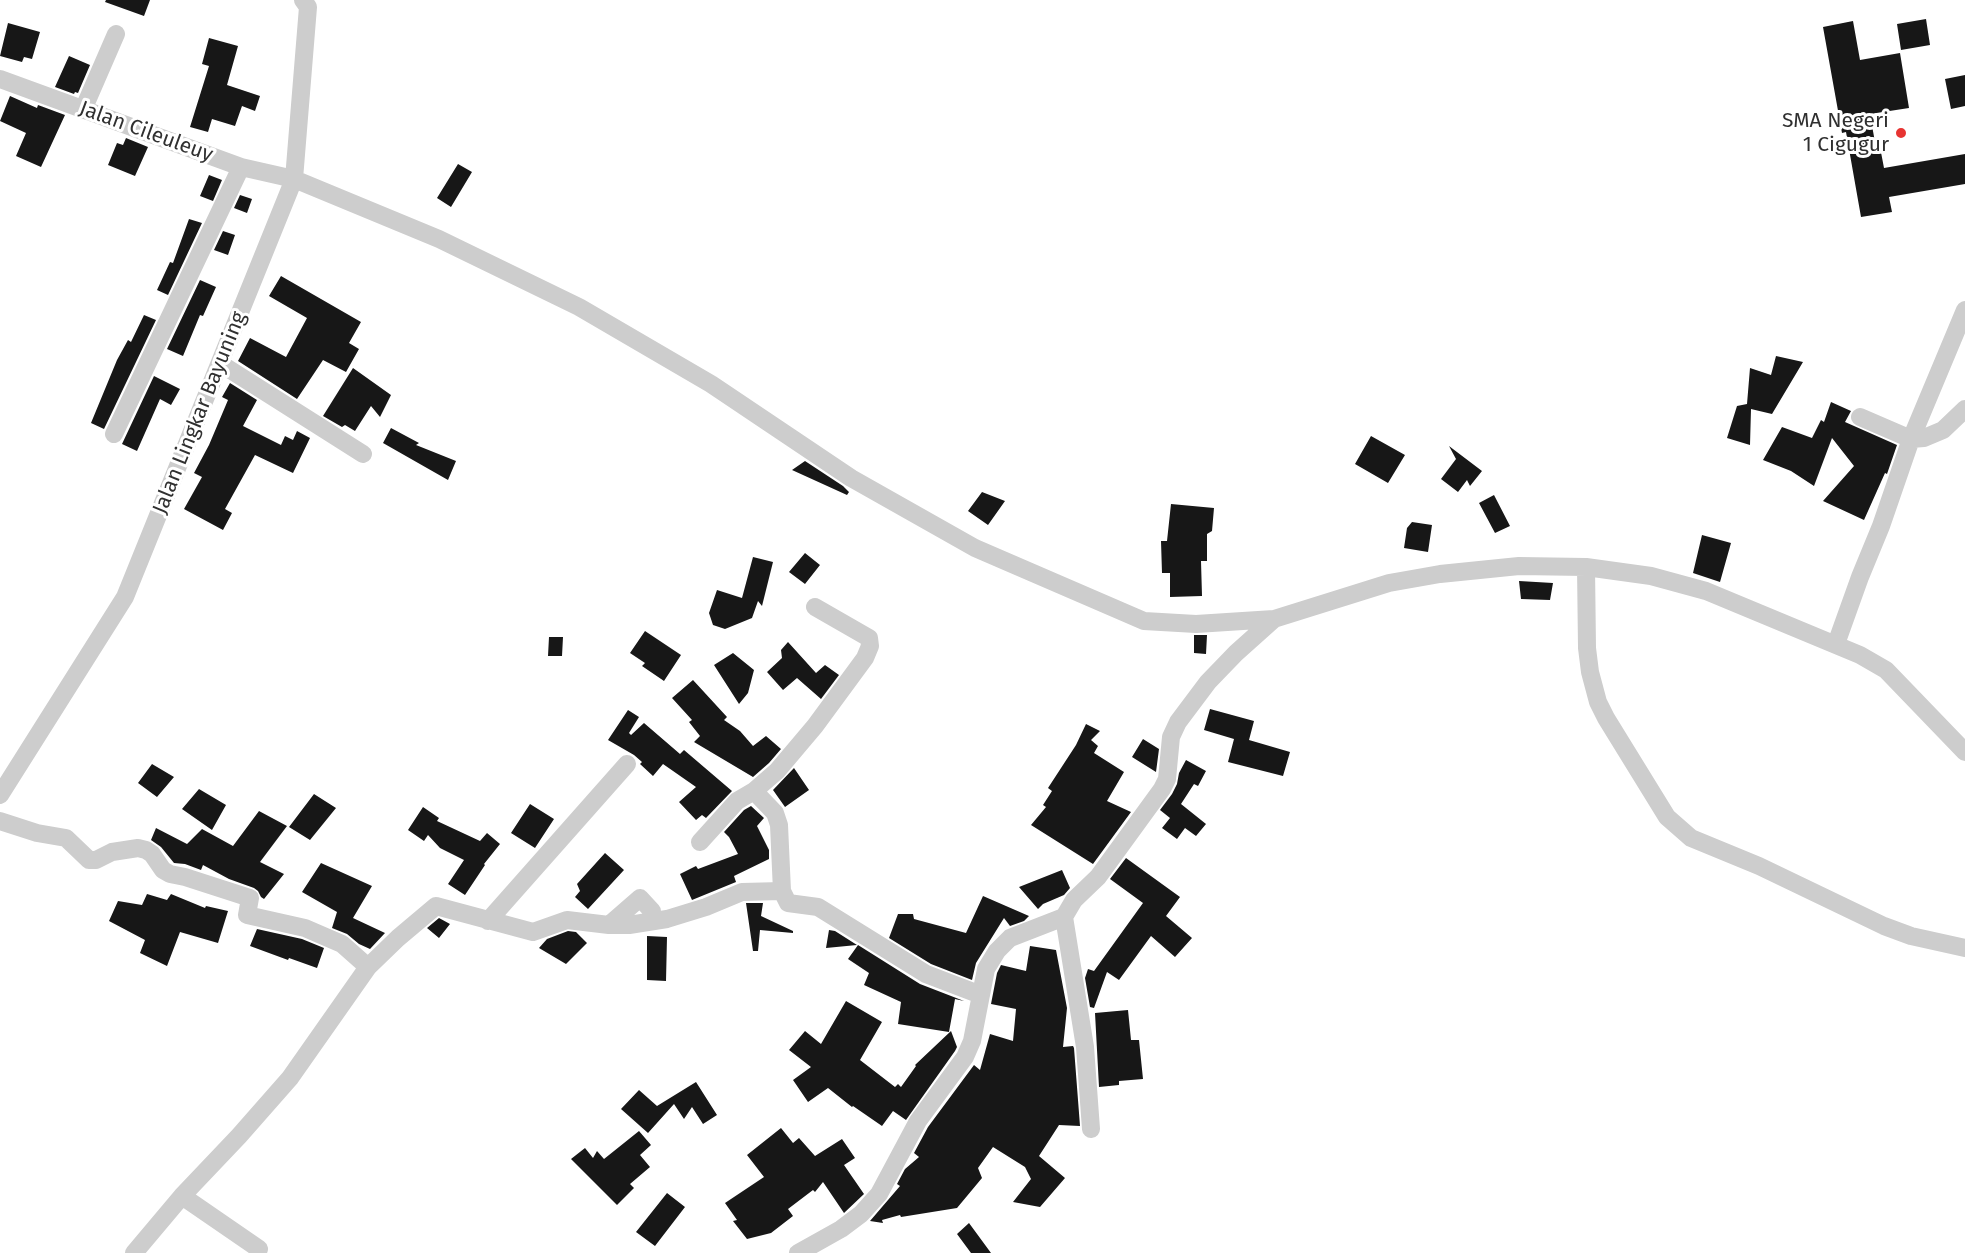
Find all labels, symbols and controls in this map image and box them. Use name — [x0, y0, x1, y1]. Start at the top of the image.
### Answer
street label: Jalan Cileuleuy — [76, 96, 216, 168]
place label: SMA Negeri 1 Cigugur — [1782, 108, 1889, 158]
marker: SMA Negeri 1 Cigugur — [1894, 126, 1908, 140]
street label: Jalan Lingkar Bayuning — [148, 308, 252, 518]

